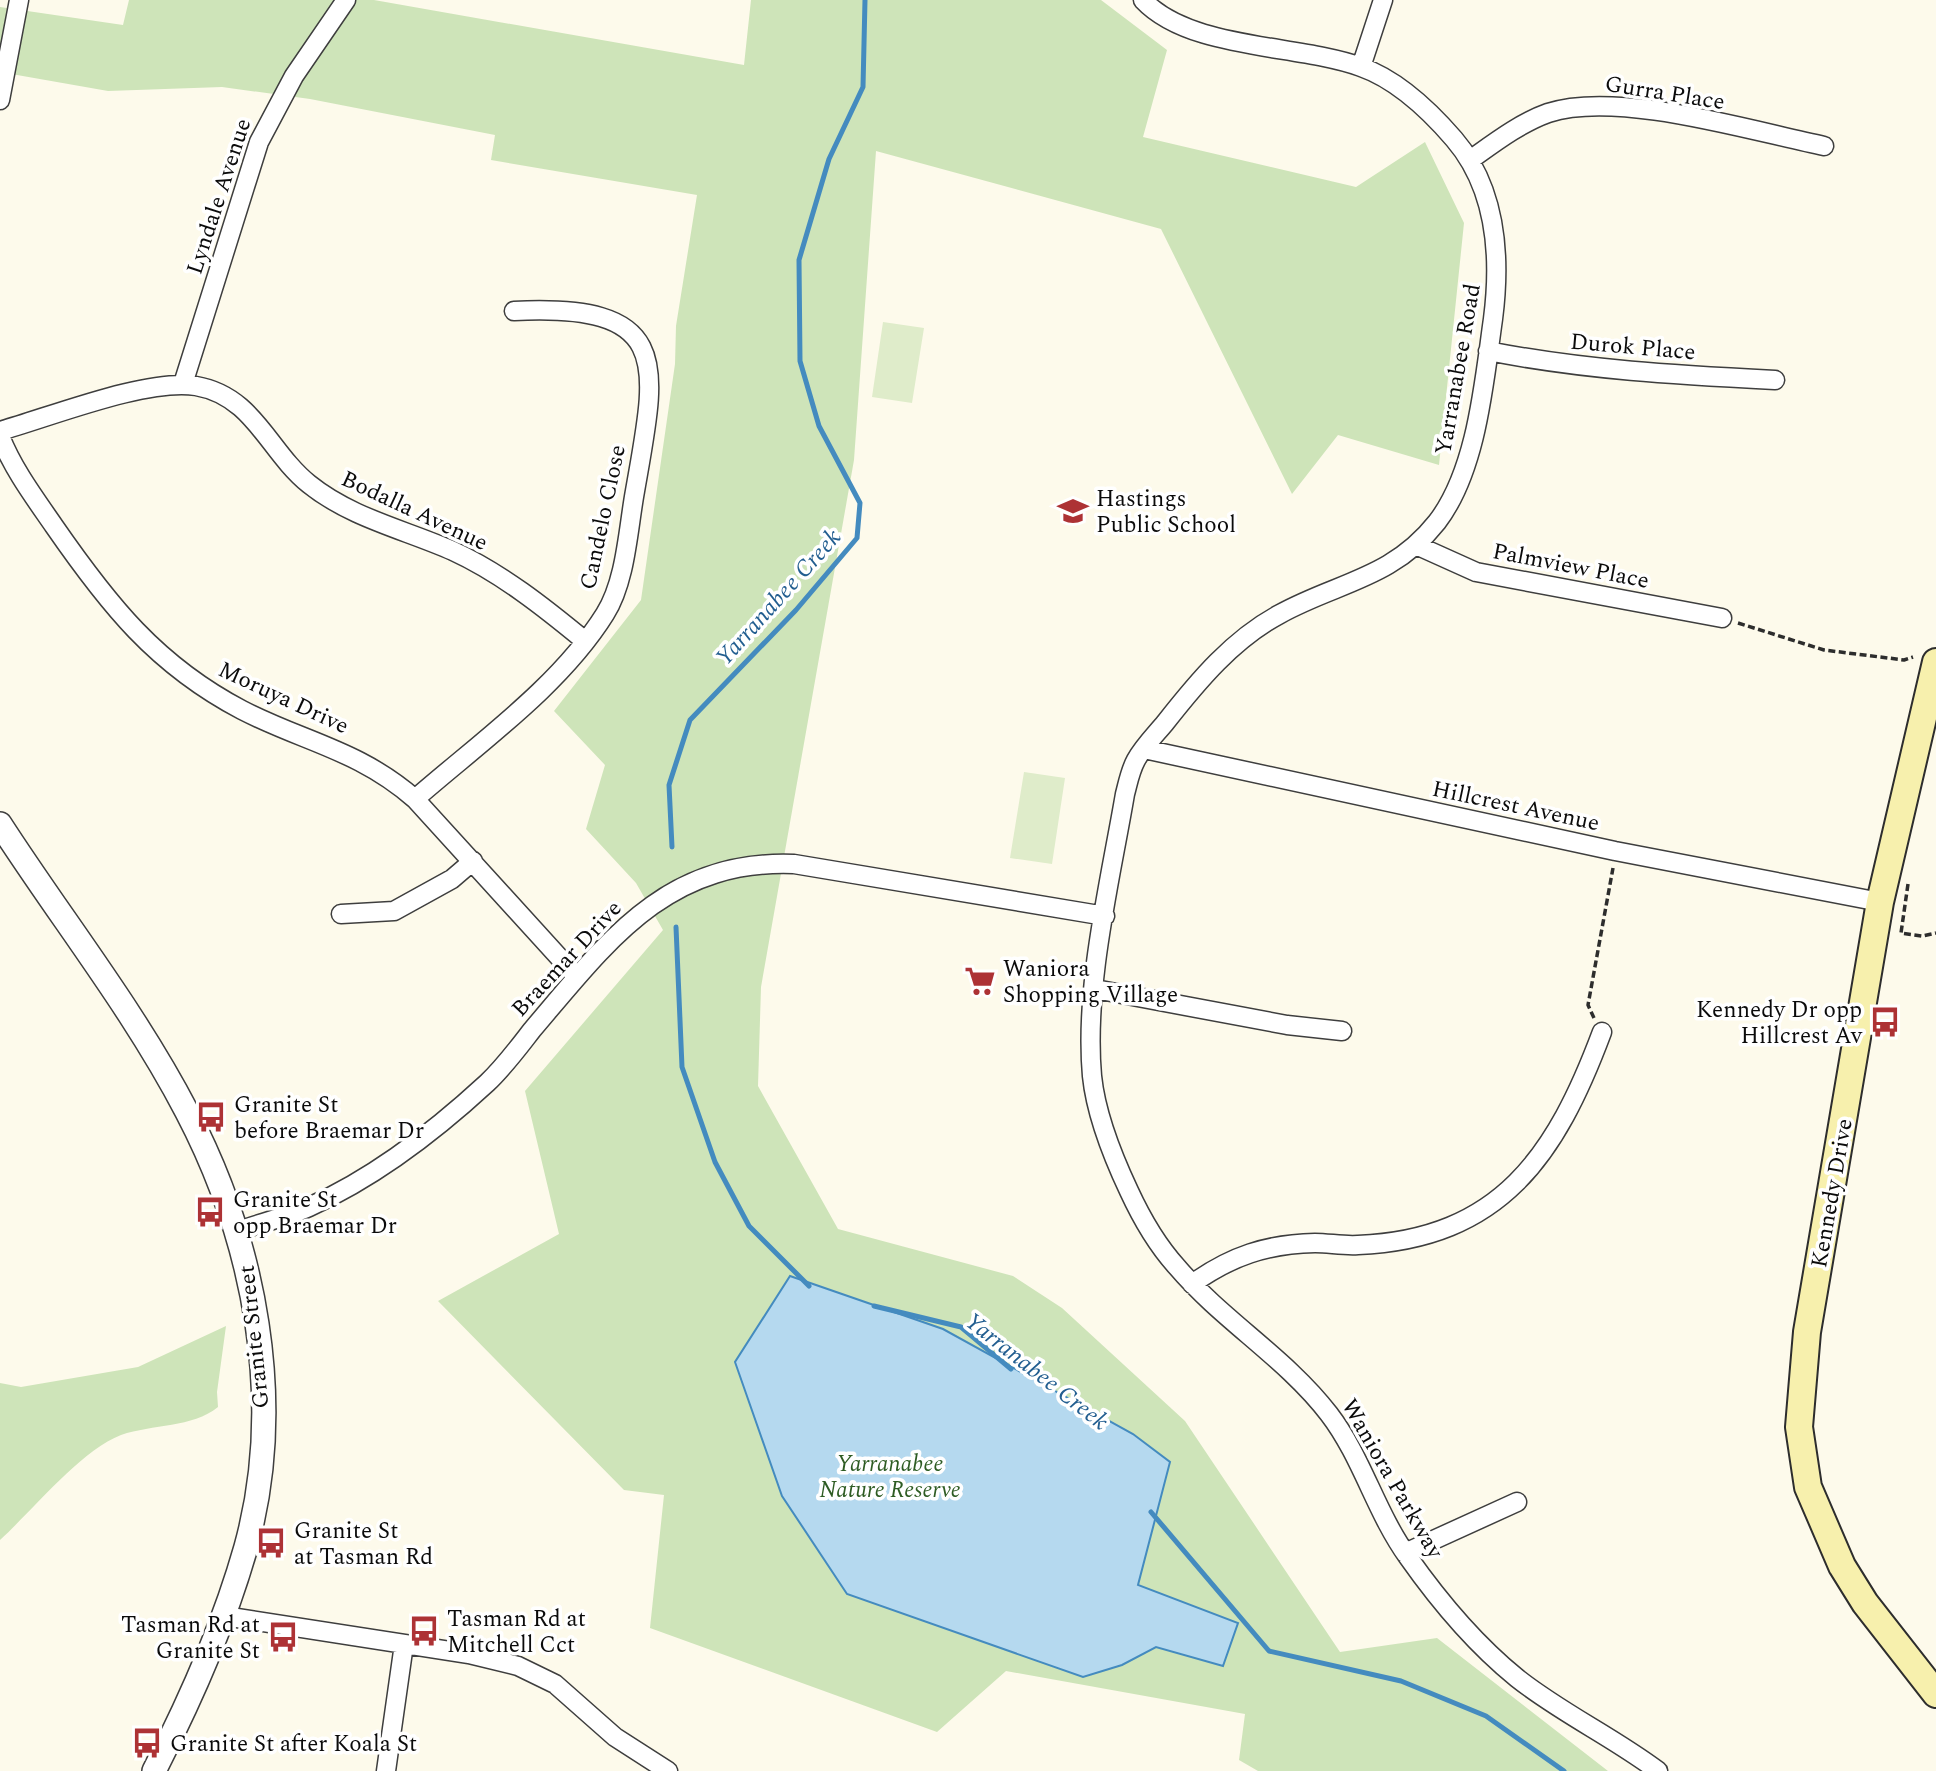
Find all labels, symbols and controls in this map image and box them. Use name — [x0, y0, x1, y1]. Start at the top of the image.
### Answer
street label: Gurra Place — [1602, 67, 1727, 120]
street label: Lyndale Avenue — [178, 114, 261, 279]
street label: Yarranabee Road — [1426, 281, 1491, 458]
street label: Durok Place — [1569, 325, 1697, 370]
street label: Candelo Close — [571, 442, 636, 593]
street label: Bodalla Avenue — [335, 462, 494, 561]
place label: Hastings Public School — [1096, 482, 1236, 543]
school or university icon: Hastings Public School — [1056, 494, 1090, 528]
water label: Yarranabee Creek — [707, 521, 850, 674]
street label: Palmview Place — [1489, 534, 1652, 599]
street label: Moruya Drive — [212, 653, 355, 744]
street label: Hillcrest Avenue — [1429, 772, 1603, 841]
street label: Braemar Drive — [503, 893, 631, 1025]
place label: Waniora Shopping Village — [1003, 952, 1178, 1013]
supermarket icon: Waniora Shopping Village — [963, 964, 997, 998]
place label: Kennedy Dr opp Hillcrest Av — [1696, 993, 1863, 1054]
bus stop icon: Kennedy Dr opp Hillcrest Av — [1868, 1005, 1902, 1039]
place label: Granite St before Braemar Dr — [234, 1088, 424, 1149]
bus stop icon: Granite St before Braemar Dr — [194, 1100, 228, 1134]
street label: Kennedy Drive — [1802, 1116, 1863, 1271]
place label: Granite St opp Braemar Dr — [233, 1183, 397, 1244]
bus stop icon: Granite St opp Braemar Dr — [193, 1195, 227, 1229]
street label: Granite Street — [230, 1263, 279, 1410]
water label: Yarranabee Creek — [957, 1304, 1116, 1439]
street label: Waniora Parkway — [1332, 1392, 1452, 1566]
park label: Yarranabee Nature Reserve — [819, 1447, 961, 1508]
place label: Granite St at Tasman Rd — [294, 1514, 433, 1575]
bus stop icon: Granite St at Tasman Rd — [254, 1526, 288, 1560]
place label: Tasman Rd at Mitchell Cct — [447, 1602, 586, 1663]
place label: Tasman Rd at Granite St — [121, 1608, 260, 1669]
bus stop icon: Tasman Rd at Mitchell Cct — [407, 1614, 441, 1648]
bus stop icon: Tasman Rd at Granite St — [266, 1620, 300, 1654]
bus stop icon: Granite St after Koala St — [130, 1726, 164, 1760]
place label: Granite St after Koala St — [170, 1727, 417, 1762]

